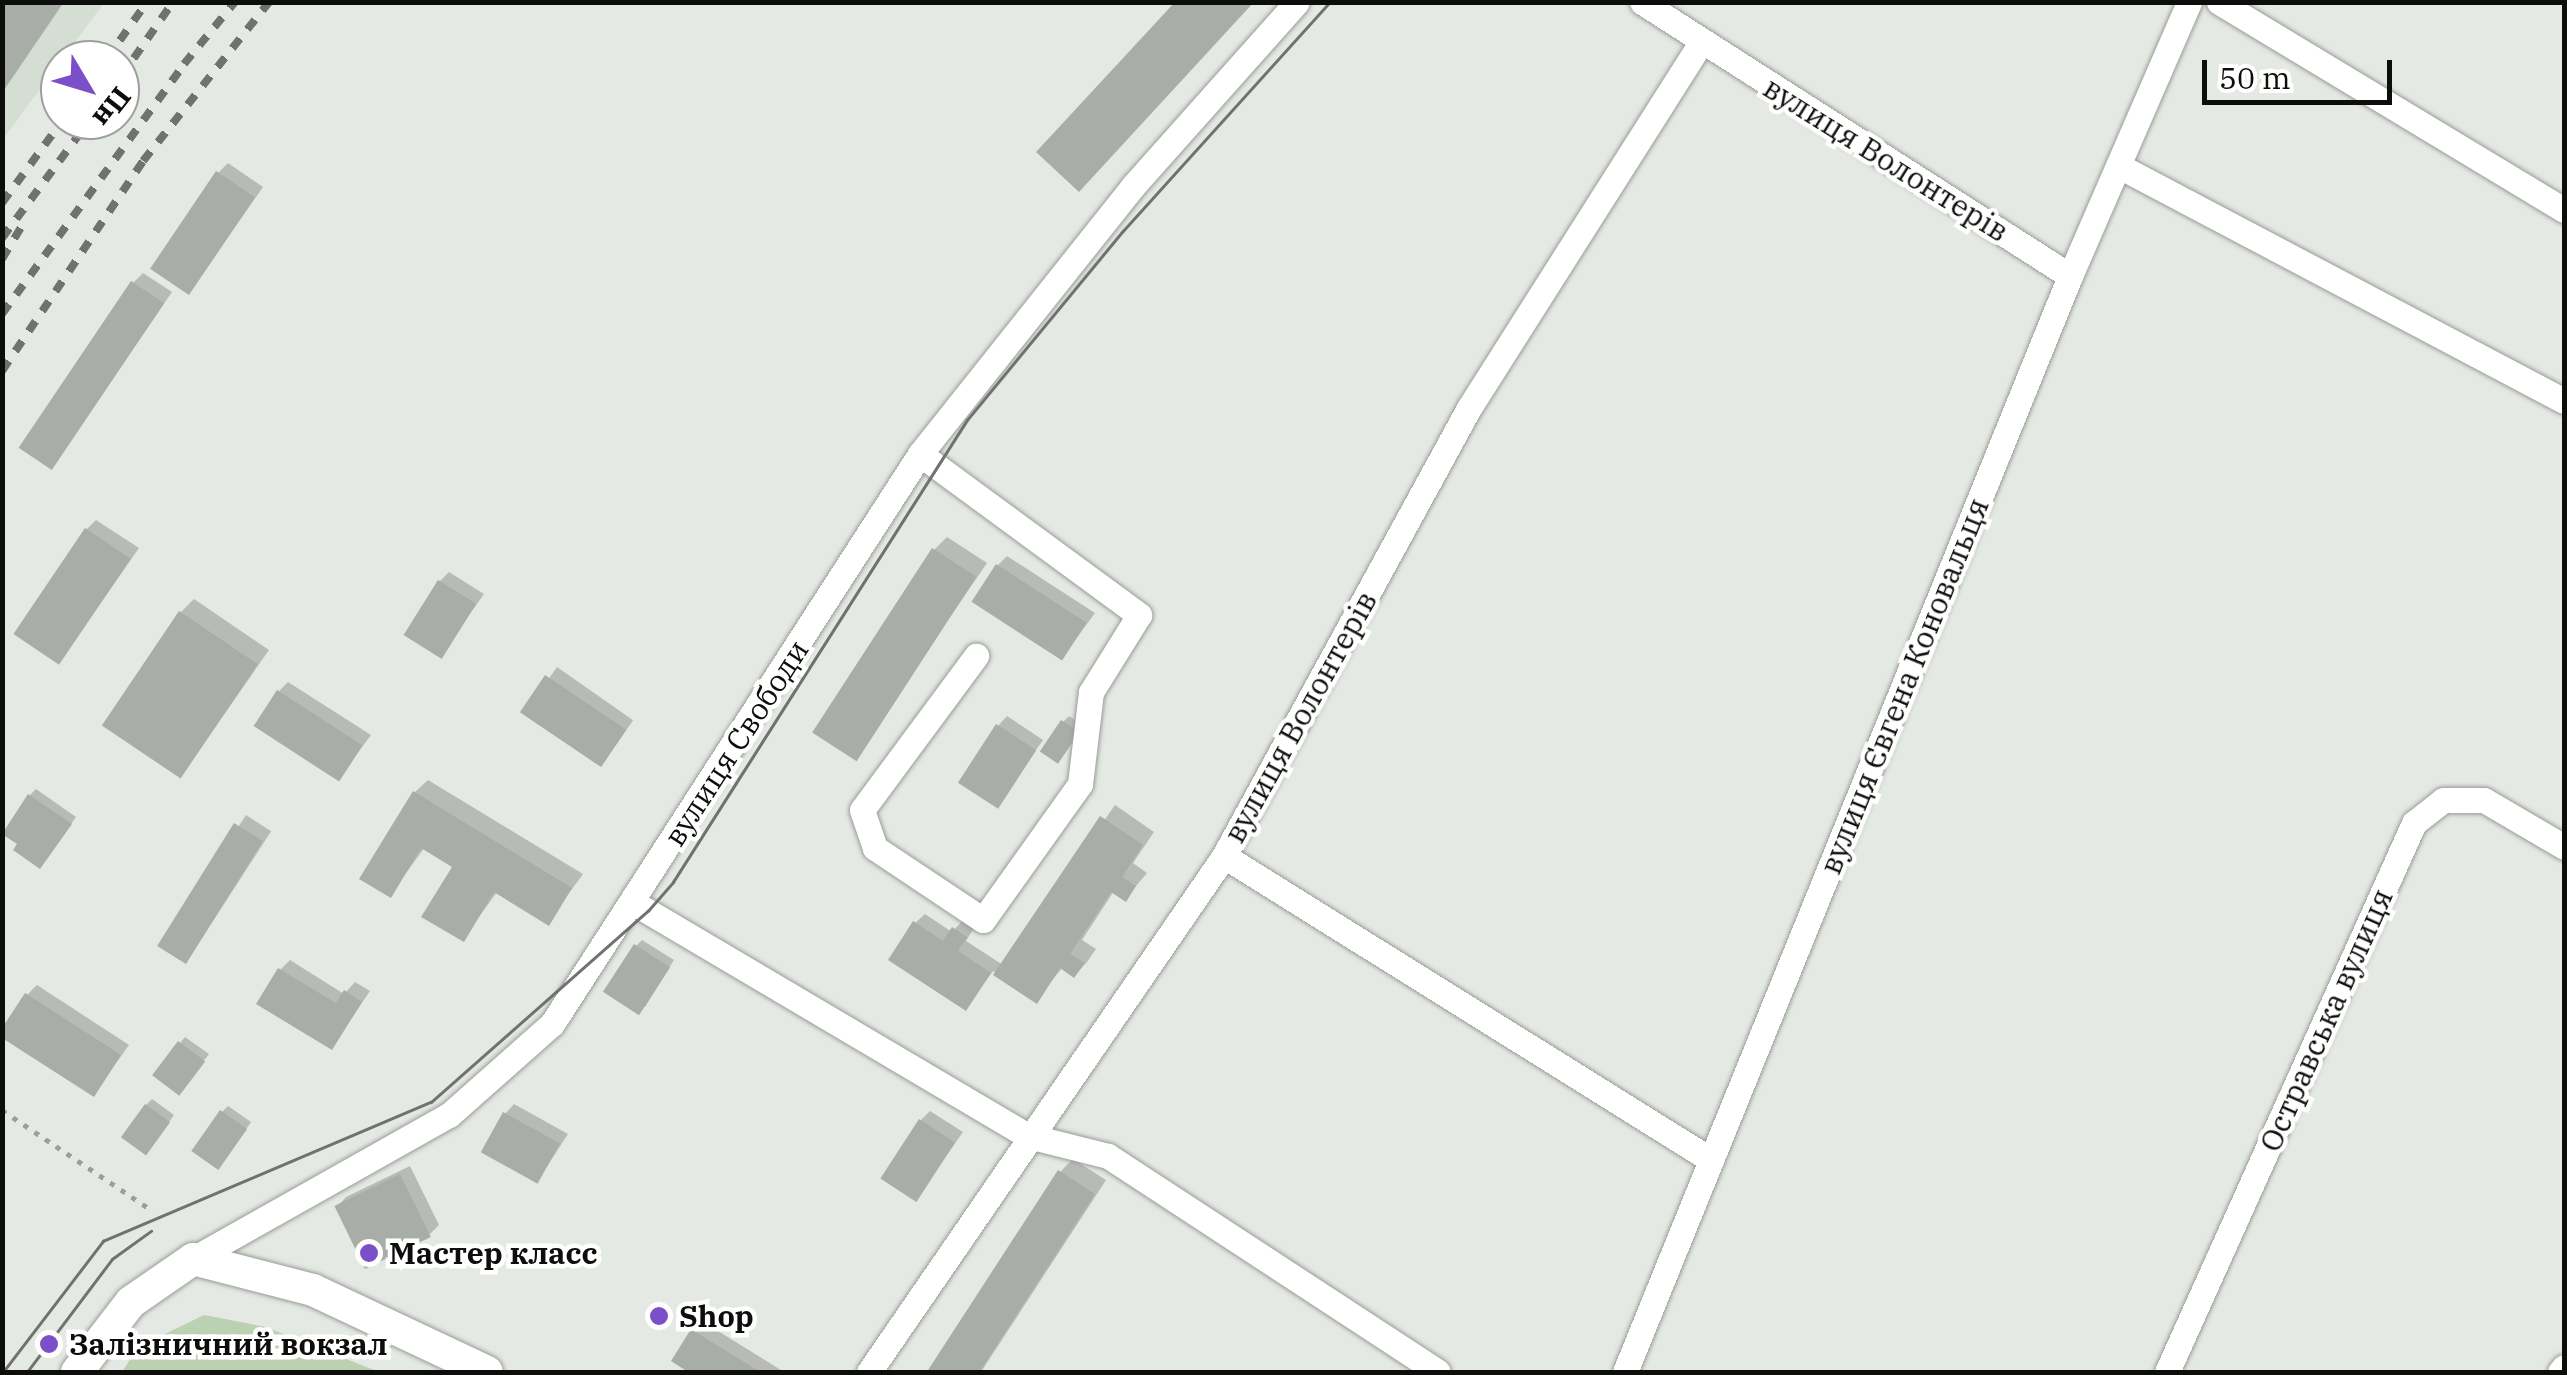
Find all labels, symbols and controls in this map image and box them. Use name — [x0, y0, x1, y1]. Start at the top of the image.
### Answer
north arrow — [40, 40, 140, 140]
scale bar — [2207, 40, 2397, 102]
text: 50 m — [2219, 58, 2291, 97]
street label: вулиця Волонтерів — [1757, 69, 2015, 249]
text: Пн — [85, 80, 140, 135]
street label: вулиця Євгена Коновальця — [1812, 493, 1996, 879]
street label: вулиця Волонтерів — [1216, 585, 1384, 849]
street label: вулиця Свободи — [656, 633, 816, 853]
street label: Остравська вулиця — [2252, 883, 2400, 1157]
place label: Мастер класс — [389, 1235, 597, 1271]
marker: Мастер класс — [358, 1242, 380, 1264]
place label: Shop — [679, 1298, 754, 1334]
marker: Shop — [648, 1305, 670, 1327]
place label: Залізничний вокзал — [69, 1326, 388, 1362]
marker: Залізничний вокзал — [38, 1333, 60, 1355]

